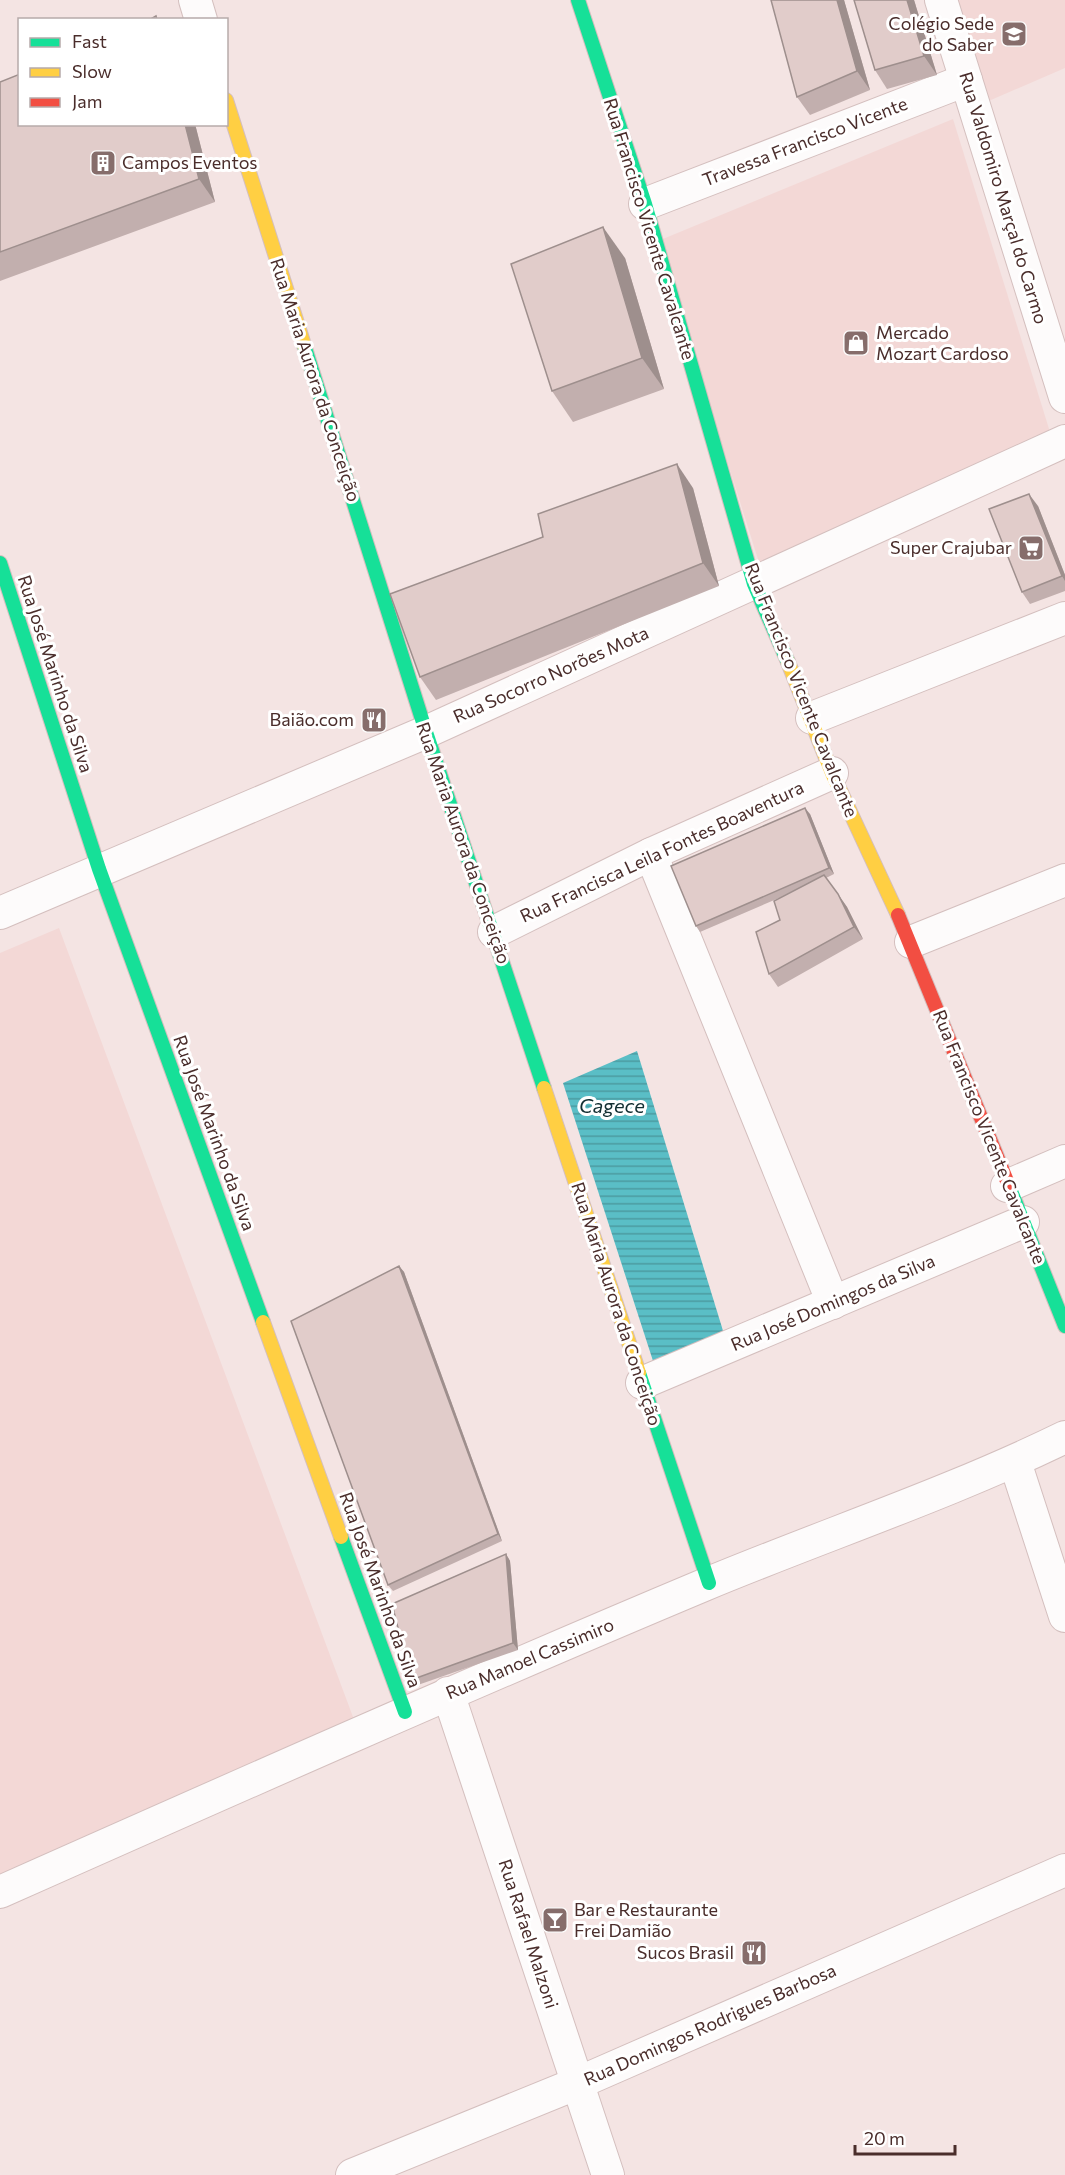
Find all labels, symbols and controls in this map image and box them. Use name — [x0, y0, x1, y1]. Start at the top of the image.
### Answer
place label: Colégio Sede do Saber — [888, 12, 994, 55]
legend — [18, 18, 228, 126]
school or university icon: Colégio Sede do Saber — [999, 19, 1029, 49]
text: Fast — [72, 30, 107, 52]
text: Slow — [72, 60, 112, 82]
street label: Rua Valdomiro Marçal do Carmo — [955, 69, 1053, 326]
text: Jam — [72, 90, 102, 112]
street label: Travessa Francisco Vicente — [699, 92, 910, 190]
street label: Rua Francisco Vicente Cavalcante — [600, 95, 700, 362]
building icon: Campos Eventos — [88, 148, 118, 178]
place label: Campos Eventos — [122, 151, 257, 173]
street label: Rua Maria Aurora da Conceição — [266, 255, 366, 504]
place label: Mercado Mozart Cardoso — [876, 321, 1009, 364]
shop icon: Mercado Mozart Cardoso — [841, 328, 871, 358]
supermarket icon: Super Crajubar — [1016, 533, 1046, 563]
place label: Super Crajubar — [890, 536, 1012, 558]
street label: Rua Francisco Vicente Cavalcante — [741, 559, 863, 820]
street label: Rua José Marinho da Silva — [14, 572, 98, 775]
street label: Rua Socorro Norões Mota — [449, 621, 652, 727]
restaurant icon: Baião.com — [359, 705, 389, 735]
place label: Baião.com — [270, 708, 354, 730]
street label: Rua Maria Aurora da Conceição — [412, 719, 516, 967]
street label: Rua Francisca Leila Fontes Boaventura — [516, 775, 807, 927]
street label: Rua Francisco Vicente Cavalcante — [929, 1006, 1051, 1267]
street label: Rua José Marinho da Silva — [169, 1032, 261, 1233]
water label: Cagece — [579, 1093, 645, 1117]
street label: Rua Maria Aurora da Conceição — [567, 1179, 667, 1428]
street label: Rua José Domingos da Silva — [727, 1249, 938, 1355]
street label: Rua José Marinho da Silva — [335, 1489, 427, 1690]
street label: Rua Manoel Cassimiro — [442, 1613, 617, 1703]
street label: Rua Rafael Malzoni — [494, 1856, 563, 2011]
place label: Bar e Restaurante Frei Damião — [574, 1898, 718, 1941]
bar icon: Bar e Restaurante Frei Damião — [540, 1905, 570, 1935]
restaurant icon: Sucos Brasil — [739, 1938, 769, 1968]
place label: Sucos Brasil — [637, 1941, 734, 1963]
street label: Rua Domingos Rodrigues Barbosa — [580, 1958, 839, 2090]
scale bar — [855, 2118, 956, 2156]
text: 20 m — [864, 2127, 905, 2149]

